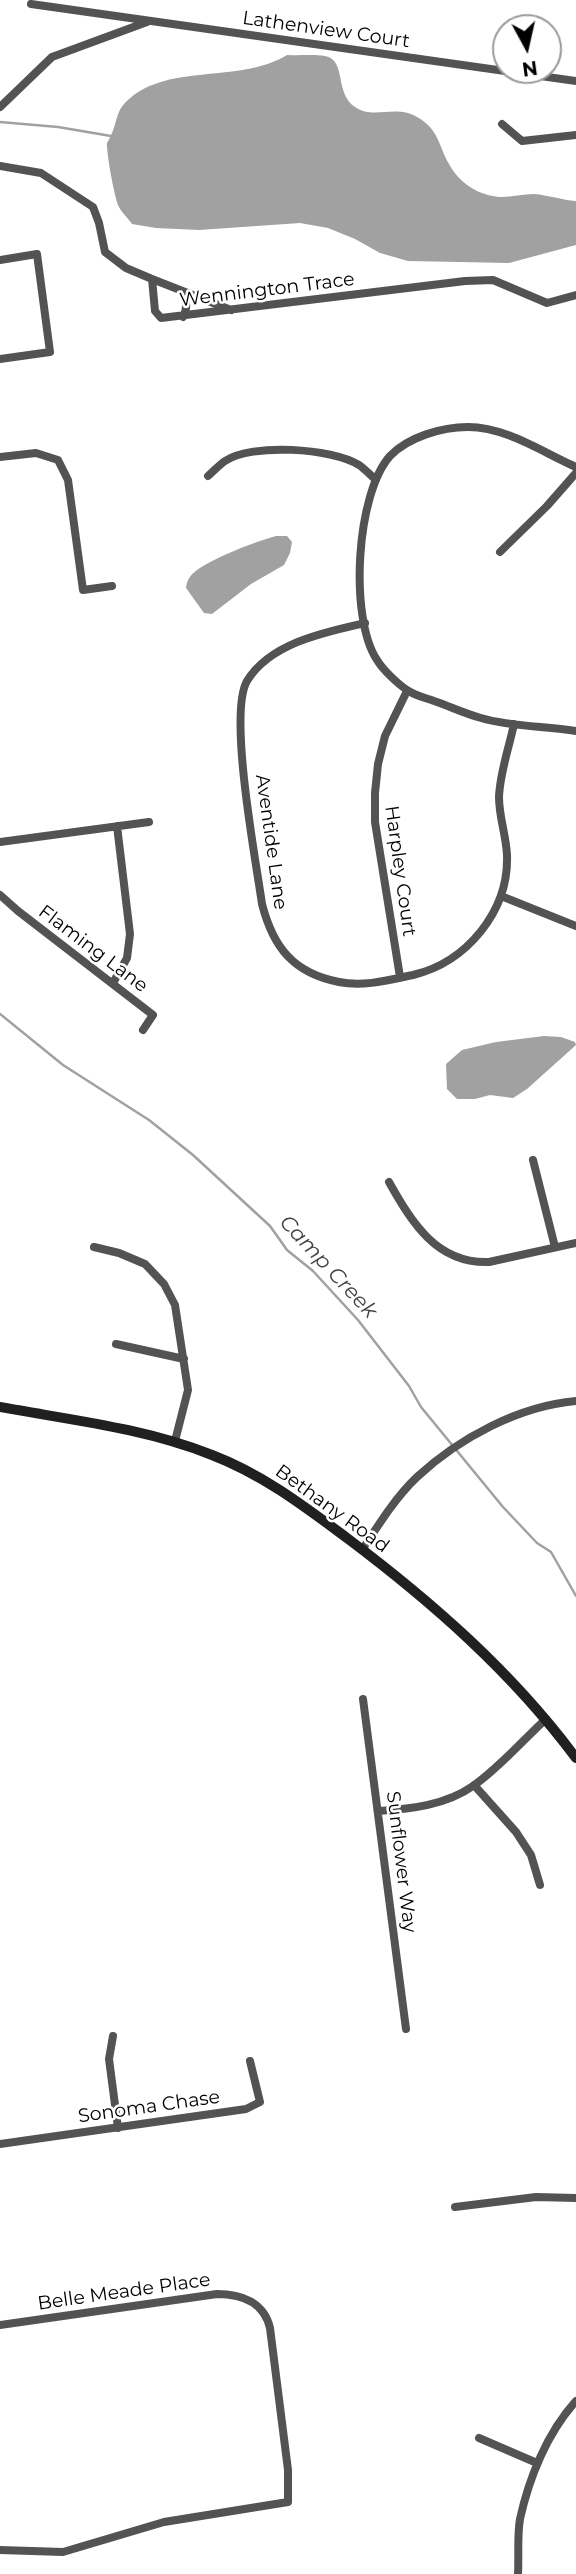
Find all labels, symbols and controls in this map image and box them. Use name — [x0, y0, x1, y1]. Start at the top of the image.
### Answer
street label: Lathenview Court — [241, 7, 411, 53]
north arrow — [492, 14, 562, 84]
text: N — [521, 56, 539, 81]
street label: Wennington Trace — [178, 268, 356, 312]
street label: Aventide Lane — [250, 773, 292, 911]
street label: Harpley Court — [380, 804, 420, 938]
street label: Flaming Lane — [34, 900, 152, 998]
water label: Camp Creek — [274, 1210, 382, 1324]
street label: Bethany Road — [271, 1460, 393, 1558]
street label: Sunflower Way — [381, 1790, 421, 1934]
street label: Sonoma Chase — [77, 2086, 221, 2128]
street label: Belle Meade Place — [36, 2269, 212, 2315]

